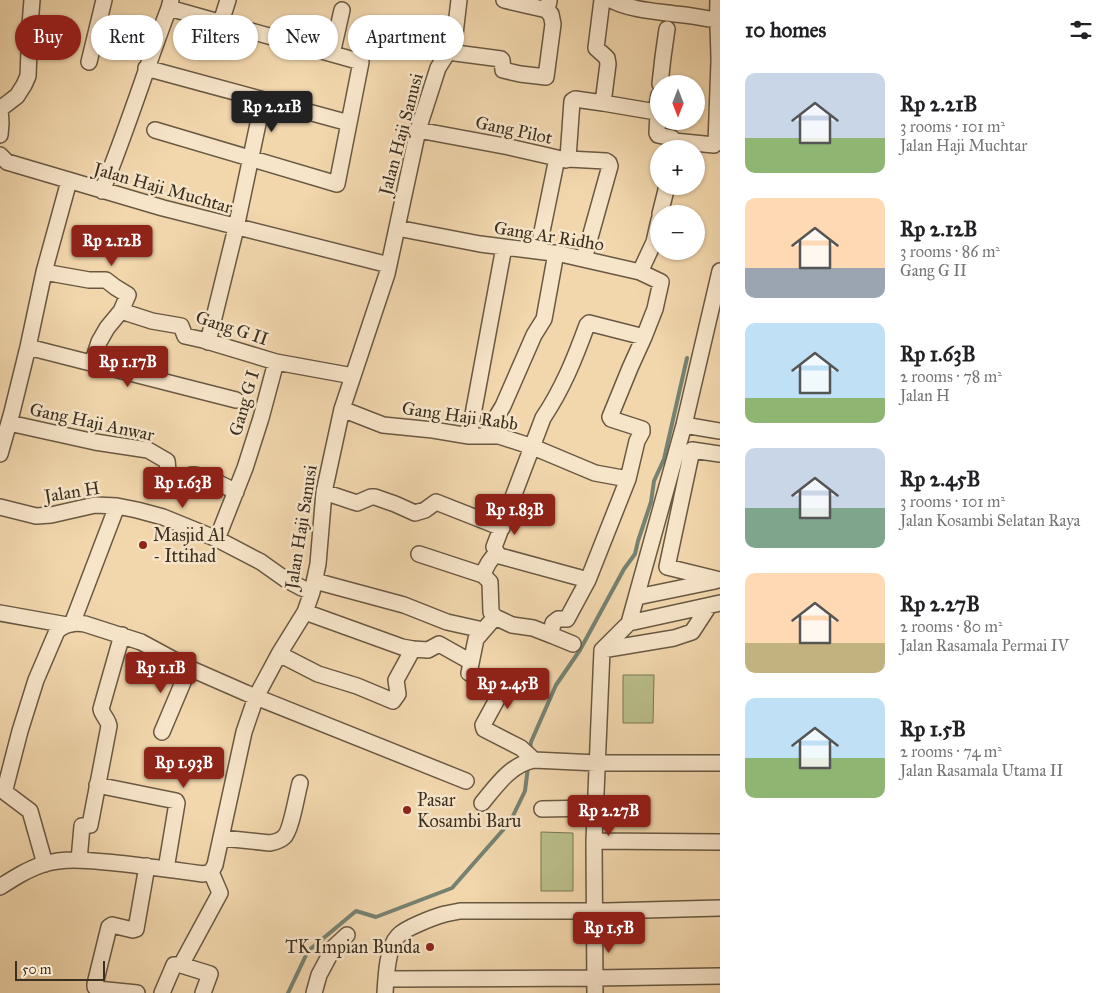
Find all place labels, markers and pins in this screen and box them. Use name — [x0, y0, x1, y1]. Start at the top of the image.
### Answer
pin: Rp 2.21B — [220, 90, 324, 133]
pin: Rp 2.12B — [60, 224, 164, 267]
pin: Rp 1.17B — [76, 346, 180, 388]
pin: Rp 1.63B — [131, 466, 235, 509]
pin: Rp 1.83B — [463, 494, 567, 536]
place label: Masjid Al - Ittihad — [153, 524, 225, 567]
marker: Masjid Al - Ittihad — [137, 539, 149, 551]
pin: Rp 1.1B — [115, 652, 207, 694]
pin: Rp 2.45B — [456, 668, 560, 710]
pin: Rp 1.93B — [132, 746, 236, 789]
place label: Pasar Kosambi Baru — [417, 789, 522, 832]
pin: Rp 2.27B — [557, 794, 661, 837]
marker: Pasar Kosambi Baru — [401, 804, 413, 816]
pin: Rp 1.5B — [563, 912, 655, 954]
place label: TK Impian Bunda — [285, 936, 420, 958]
marker: TK Impian Bunda — [424, 941, 436, 953]

